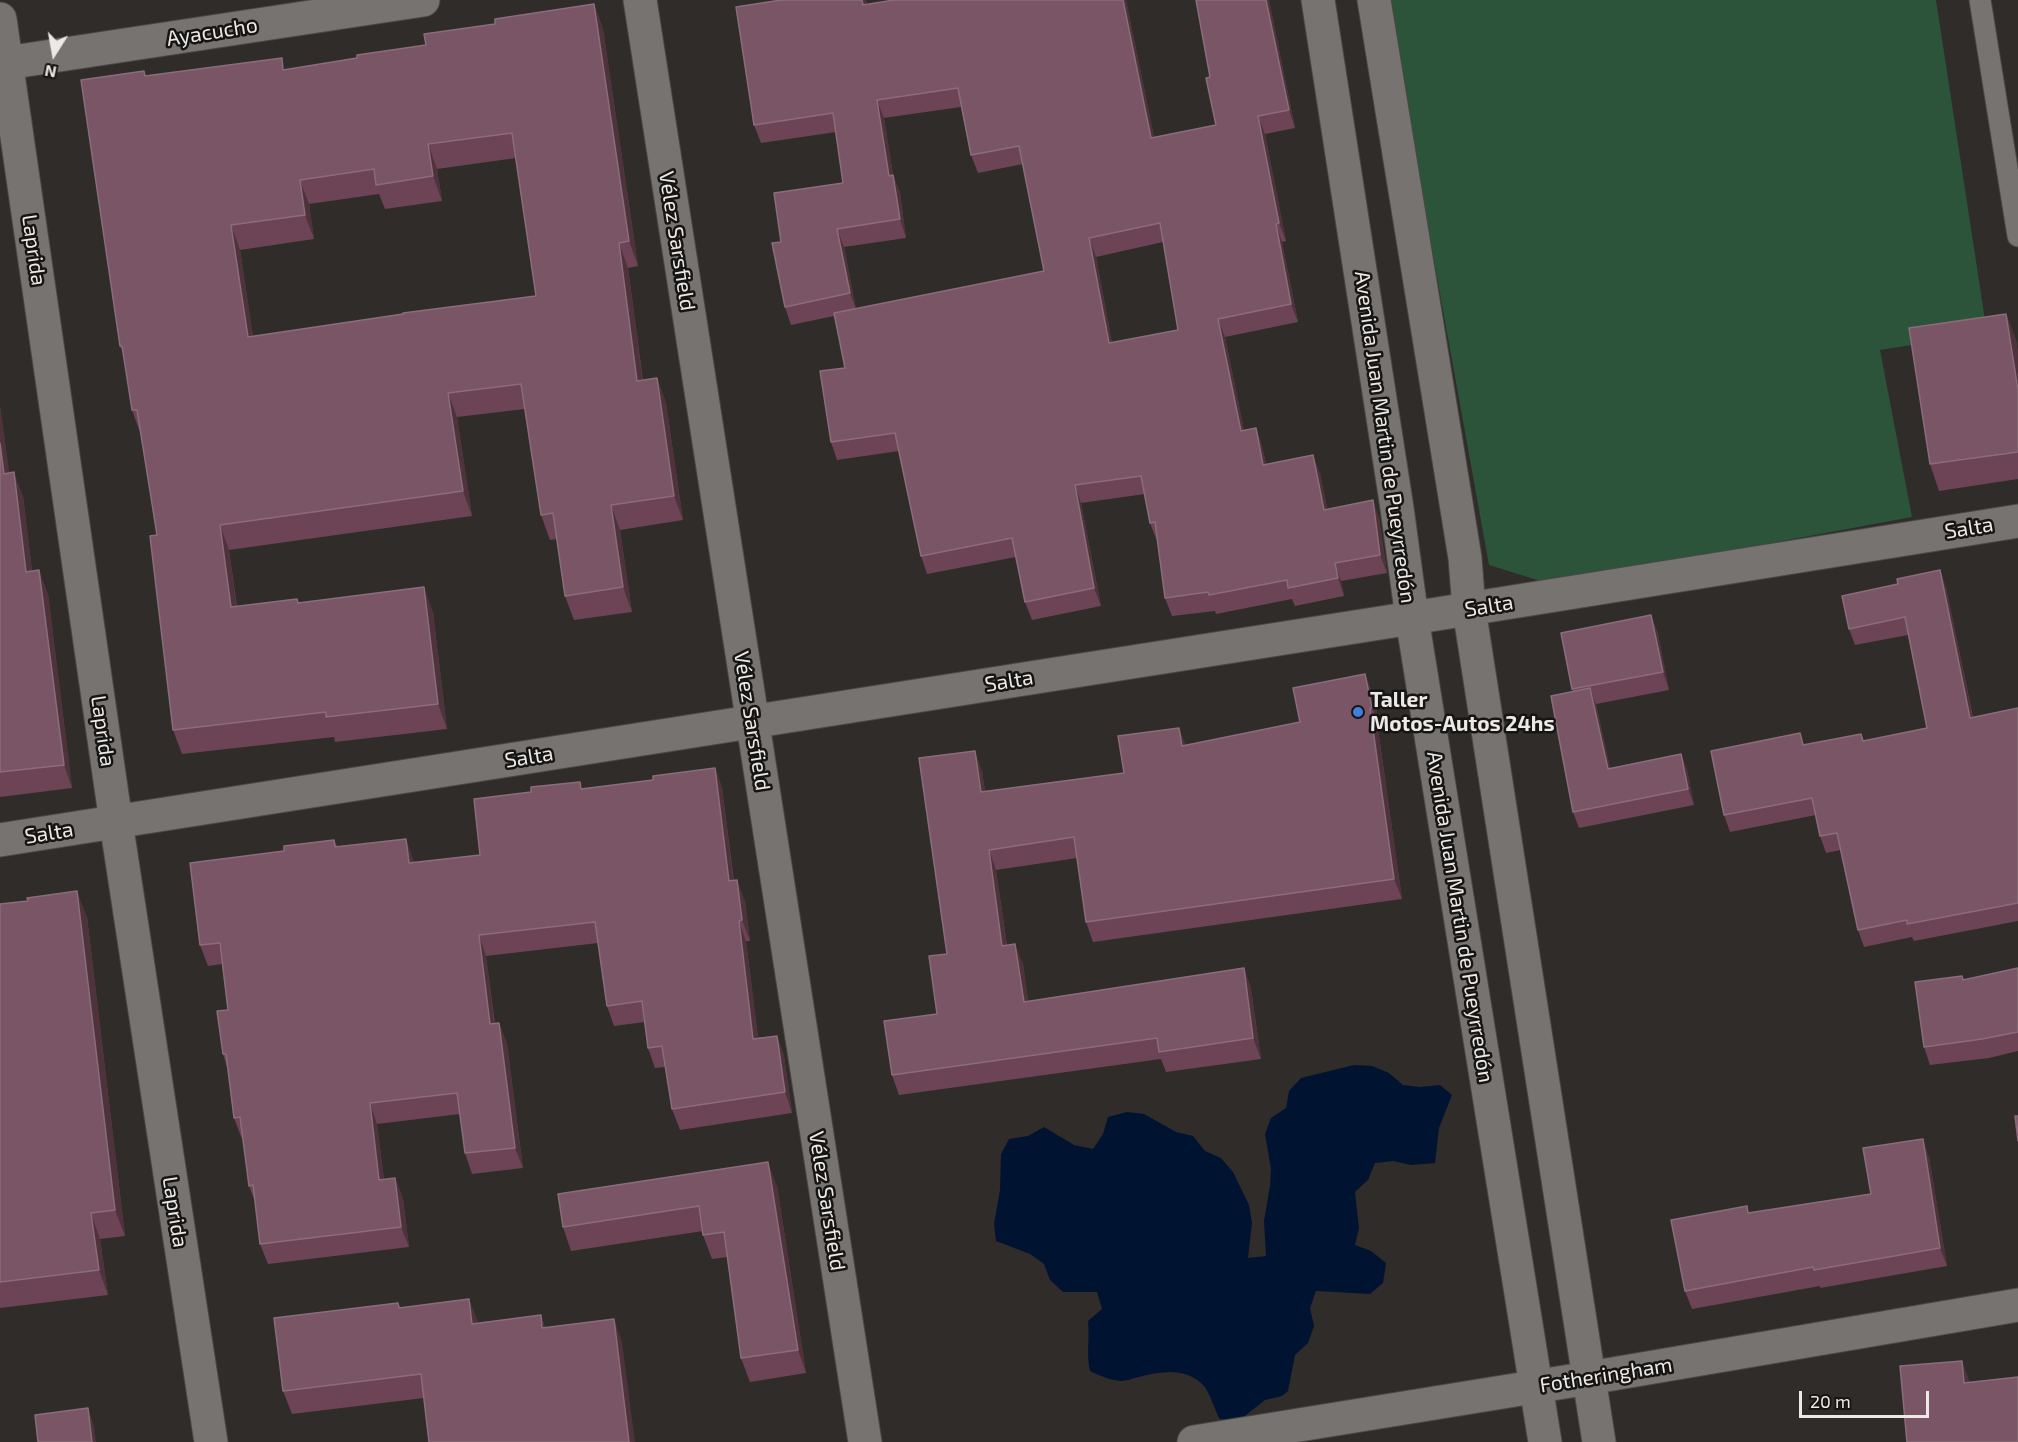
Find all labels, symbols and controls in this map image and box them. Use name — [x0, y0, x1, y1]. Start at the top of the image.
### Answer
street label: Ayacucho — [165, 12, 259, 52]
north arrow — [24, 24, 84, 84]
text: N — [43, 62, 58, 83]
street label: Vélez Sarsfield — [654, 169, 700, 313]
street label: Laprida — [17, 213, 51, 287]
street label: Avenida Juan Martin de Pueyrredón — [1349, 269, 1421, 605]
street label: Salta — [1943, 512, 1995, 544]
street label: Salta — [1463, 590, 1515, 622]
street label: Vélez Sarsfield — [729, 649, 775, 793]
street label: Salta — [983, 665, 1035, 697]
place label: Taller Motos-Autos 24hs — [1370, 687, 1555, 737]
street label: Laprida — [86, 694, 120, 768]
marker: Taller Motos-Autos 24hs — [1351, 705, 1365, 719]
street label: Salta — [503, 741, 555, 773]
street label: Avenida Juan Martin de Pueyrredón — [1421, 749, 1499, 1085]
street label: Salta — [23, 817, 75, 849]
street label: Vélez Sarsfield — [804, 1129, 850, 1273]
street label: Laprida — [157, 1175, 193, 1249]
street label: Fotheringham — [1538, 1352, 1674, 1398]
scale bar — [1802, 1379, 1932, 1417]
text: 20 m — [1810, 1390, 1851, 1412]

